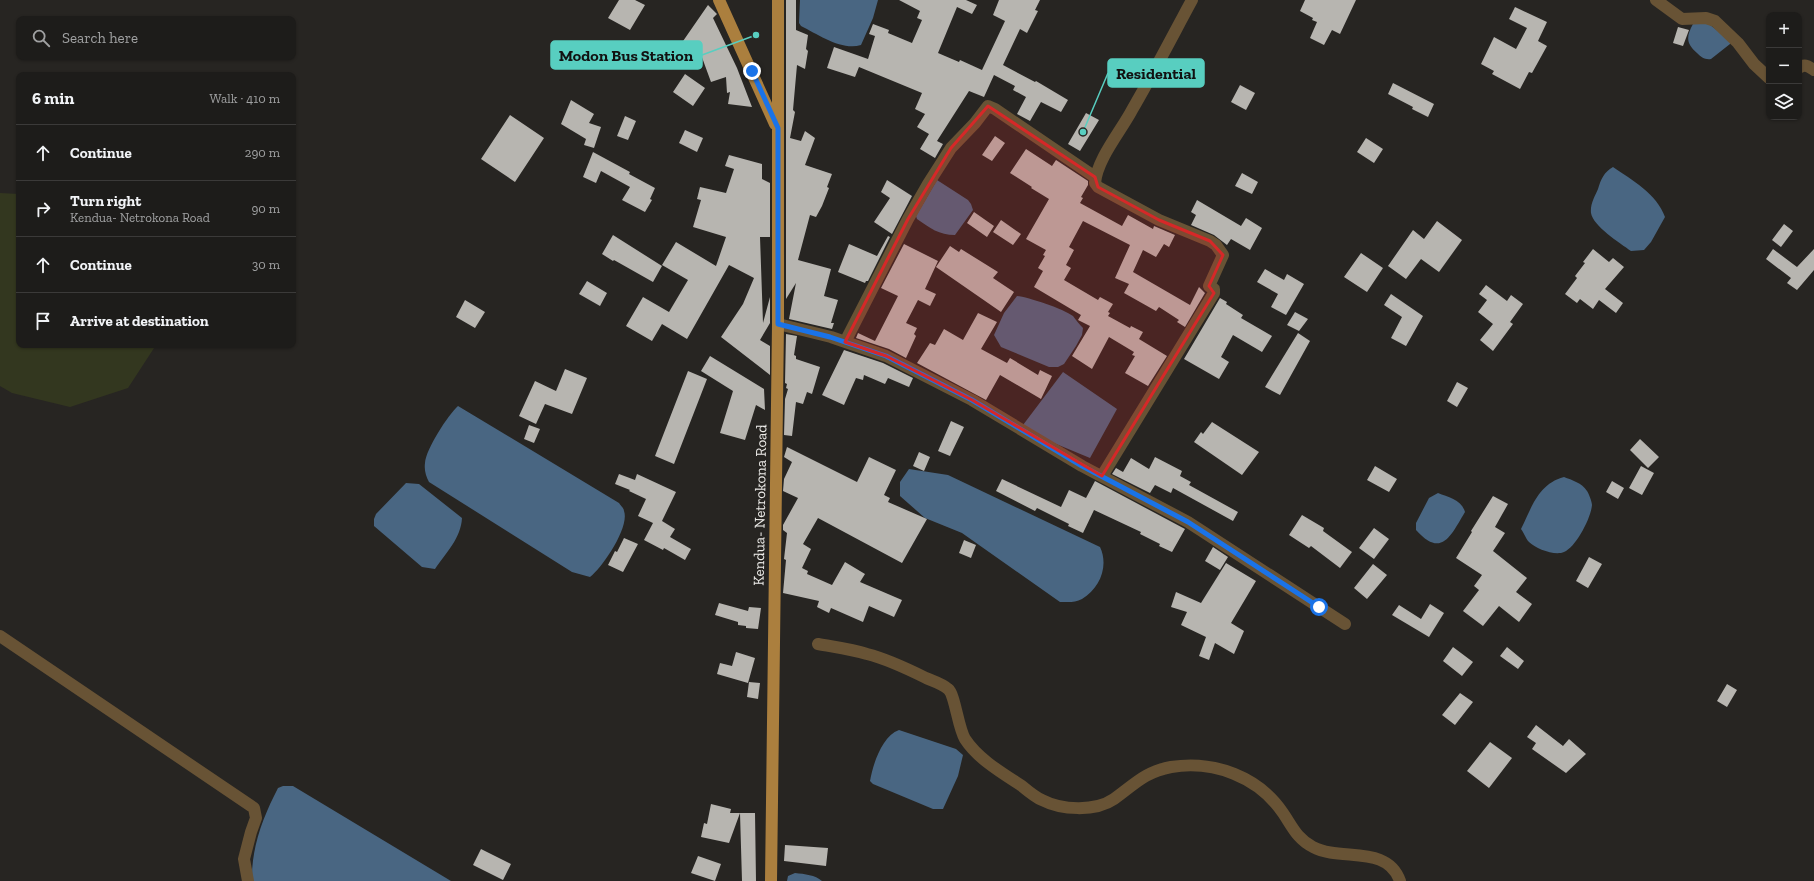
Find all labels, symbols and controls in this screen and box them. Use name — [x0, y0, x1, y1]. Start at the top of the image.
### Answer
map controls — [1766, 12, 1802, 120]
button: + — [1766, 12, 1802, 48]
search box — [16, 16, 296, 60]
icon: search — [30, 27, 52, 49]
text: Search here — [62, 29, 138, 47]
callout: Modon Bus Station — [551, 41, 702, 69]
text: Modon Bus Station — [559, 46, 694, 65]
button: − — [1766, 48, 1802, 84]
callout: Residential — [1108, 59, 1204, 87]
route end — [743, 62, 761, 80]
text: Residential — [1116, 64, 1196, 83]
button: layers — [1766, 84, 1802, 120]
text: 6 min — [32, 88, 74, 108]
text: Walk · 410 m — [210, 91, 280, 106]
icon: ahead — [32, 142, 54, 164]
text: Continue — [70, 144, 132, 162]
text: 290 m — [245, 145, 280, 160]
text: Turn right — [70, 192, 141, 210]
icon: right — [32, 198, 54, 220]
text: 90 m — [251, 201, 280, 216]
text: Kendua- Netrokona Road — [70, 210, 210, 225]
icon: ahead — [32, 254, 54, 276]
text: Continue — [70, 256, 132, 274]
text: 30 m — [252, 257, 280, 272]
icon: arrive — [32, 310, 54, 332]
text: Arrive at destination — [70, 312, 209, 330]
street label: Kendua- Netrokona Road — [750, 423, 770, 586]
route start — [1310, 598, 1328, 616]

